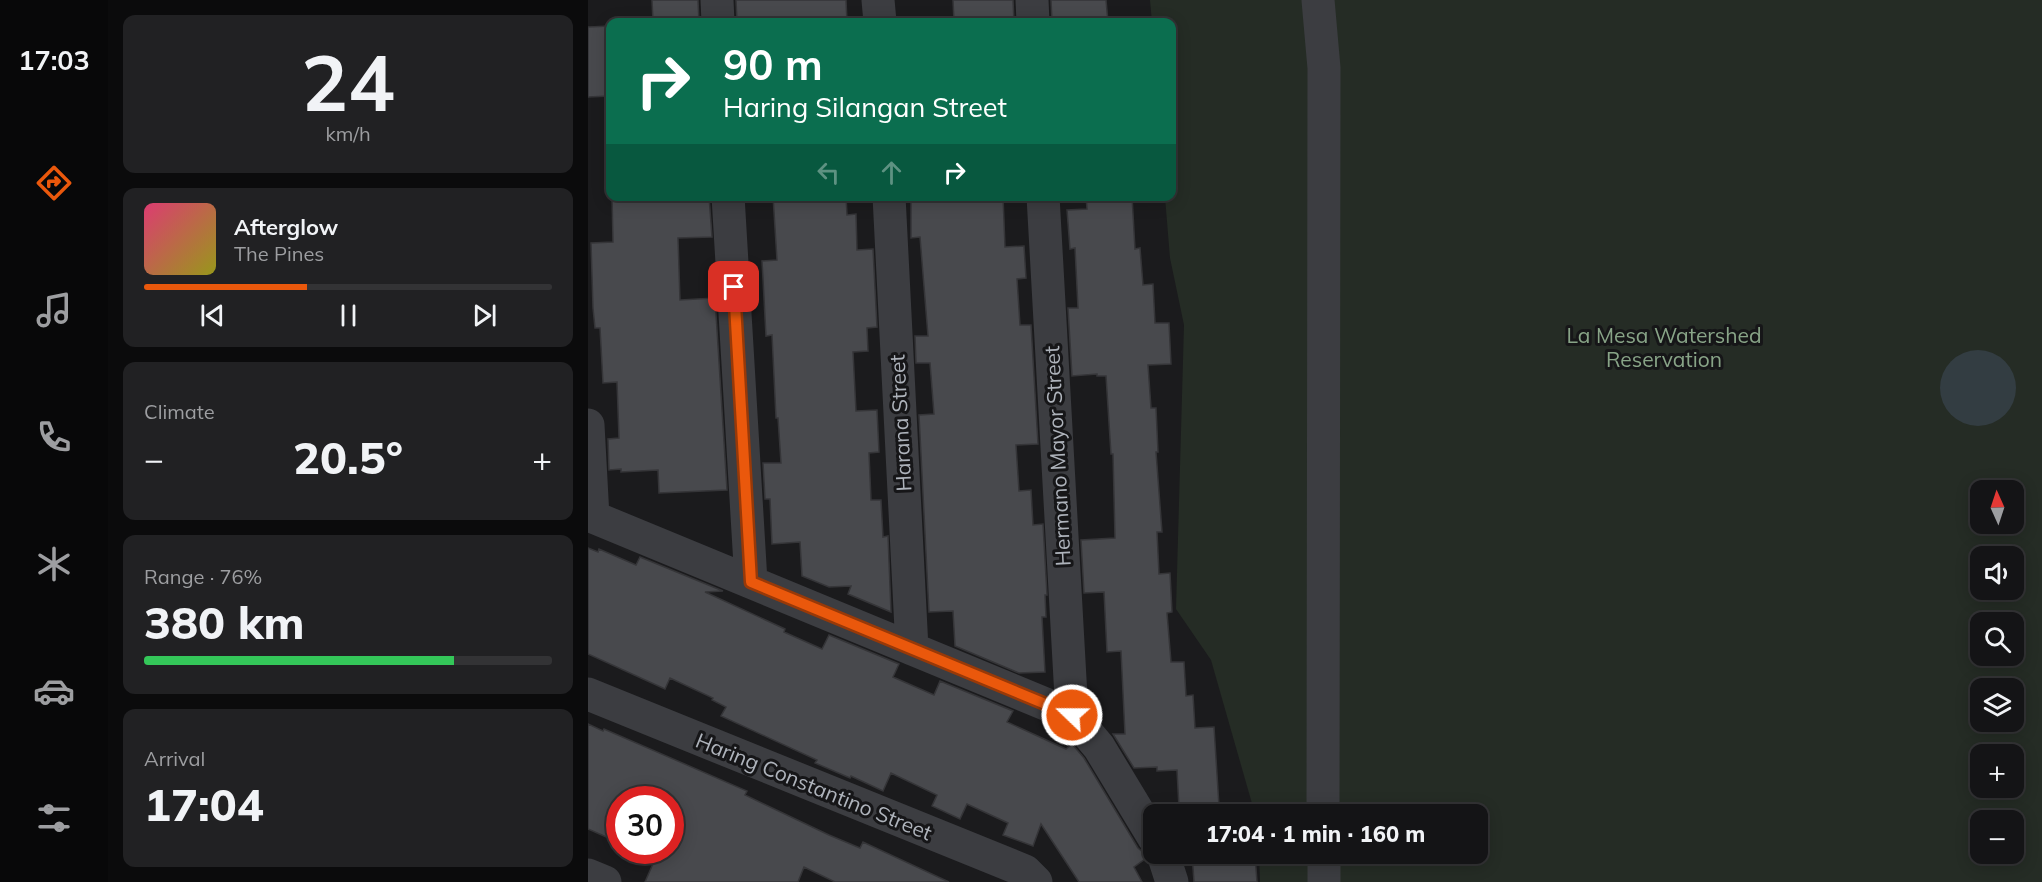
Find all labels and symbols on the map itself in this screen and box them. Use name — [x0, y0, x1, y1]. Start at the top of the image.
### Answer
pin — [708, 261, 759, 312]
park label: La Mesa Watershed Reservation — [1566, 322, 1762, 372]
street label: Hermano Mayor Street — [1038, 345, 1076, 567]
street label: Harana Street — [883, 354, 917, 492]
north arrow — [1970, 480, 2024, 534]
position arrow — [1040, 683, 1104, 747]
street label: Haring Constantino Street — [692, 727, 936, 845]
speed limit sign: 30 — [606, 786, 684, 864]

